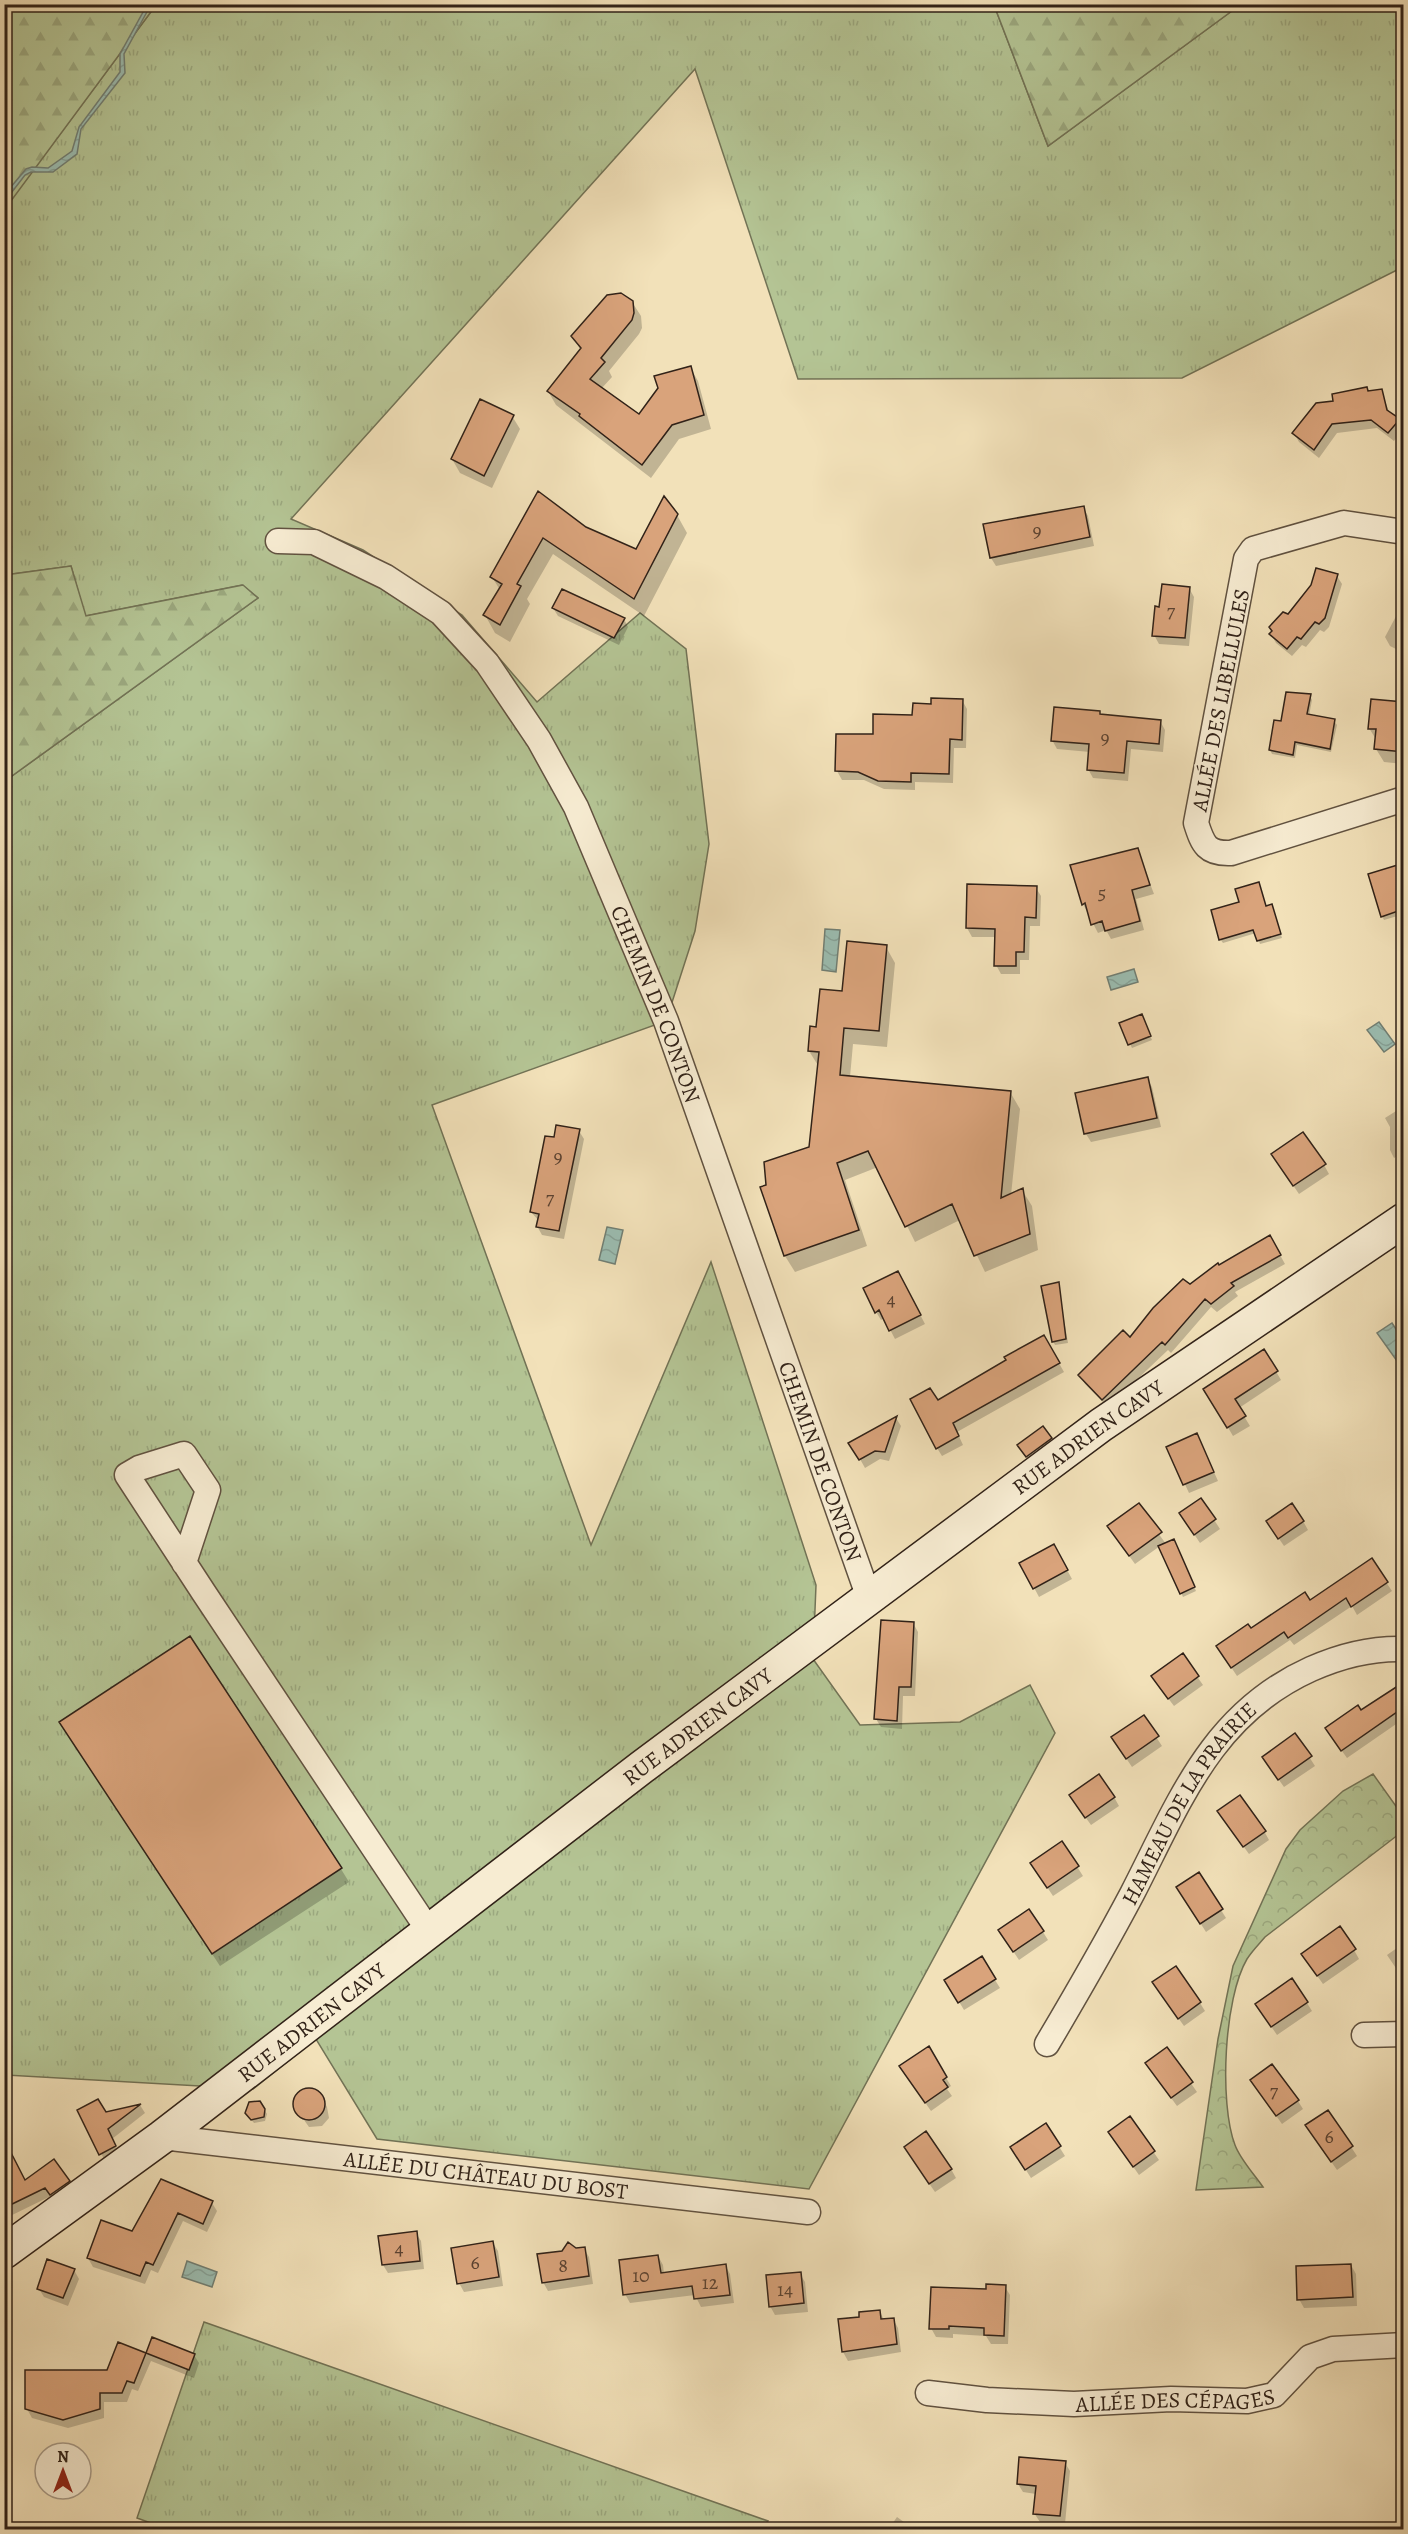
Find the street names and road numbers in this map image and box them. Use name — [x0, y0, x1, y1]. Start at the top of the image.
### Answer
street label: ALLÉE DES LIBELLULES — [1184, 586, 1257, 815]
street label: CHEMIN DE CONTON — [603, 901, 708, 1107]
street label: CHEMIN DE CONTON — [771, 1358, 869, 1566]
street label: RUE ADRIEN CAVY — [1006, 1372, 1171, 1502]
street label: RUE ADRIEN CAVY — [616, 1660, 780, 1793]
street label: HAMEAU DE LA PRAIRIE — [1115, 1695, 1263, 1910]
street label: RUE ADRIEN CAVY — [232, 1955, 393, 2089]
street label: ALLÉE DU CHÂTEAU DU BOST — [341, 2144, 629, 2207]
street label: ALLÉE DES CÉPAGES — [1074, 2381, 1278, 2420]

